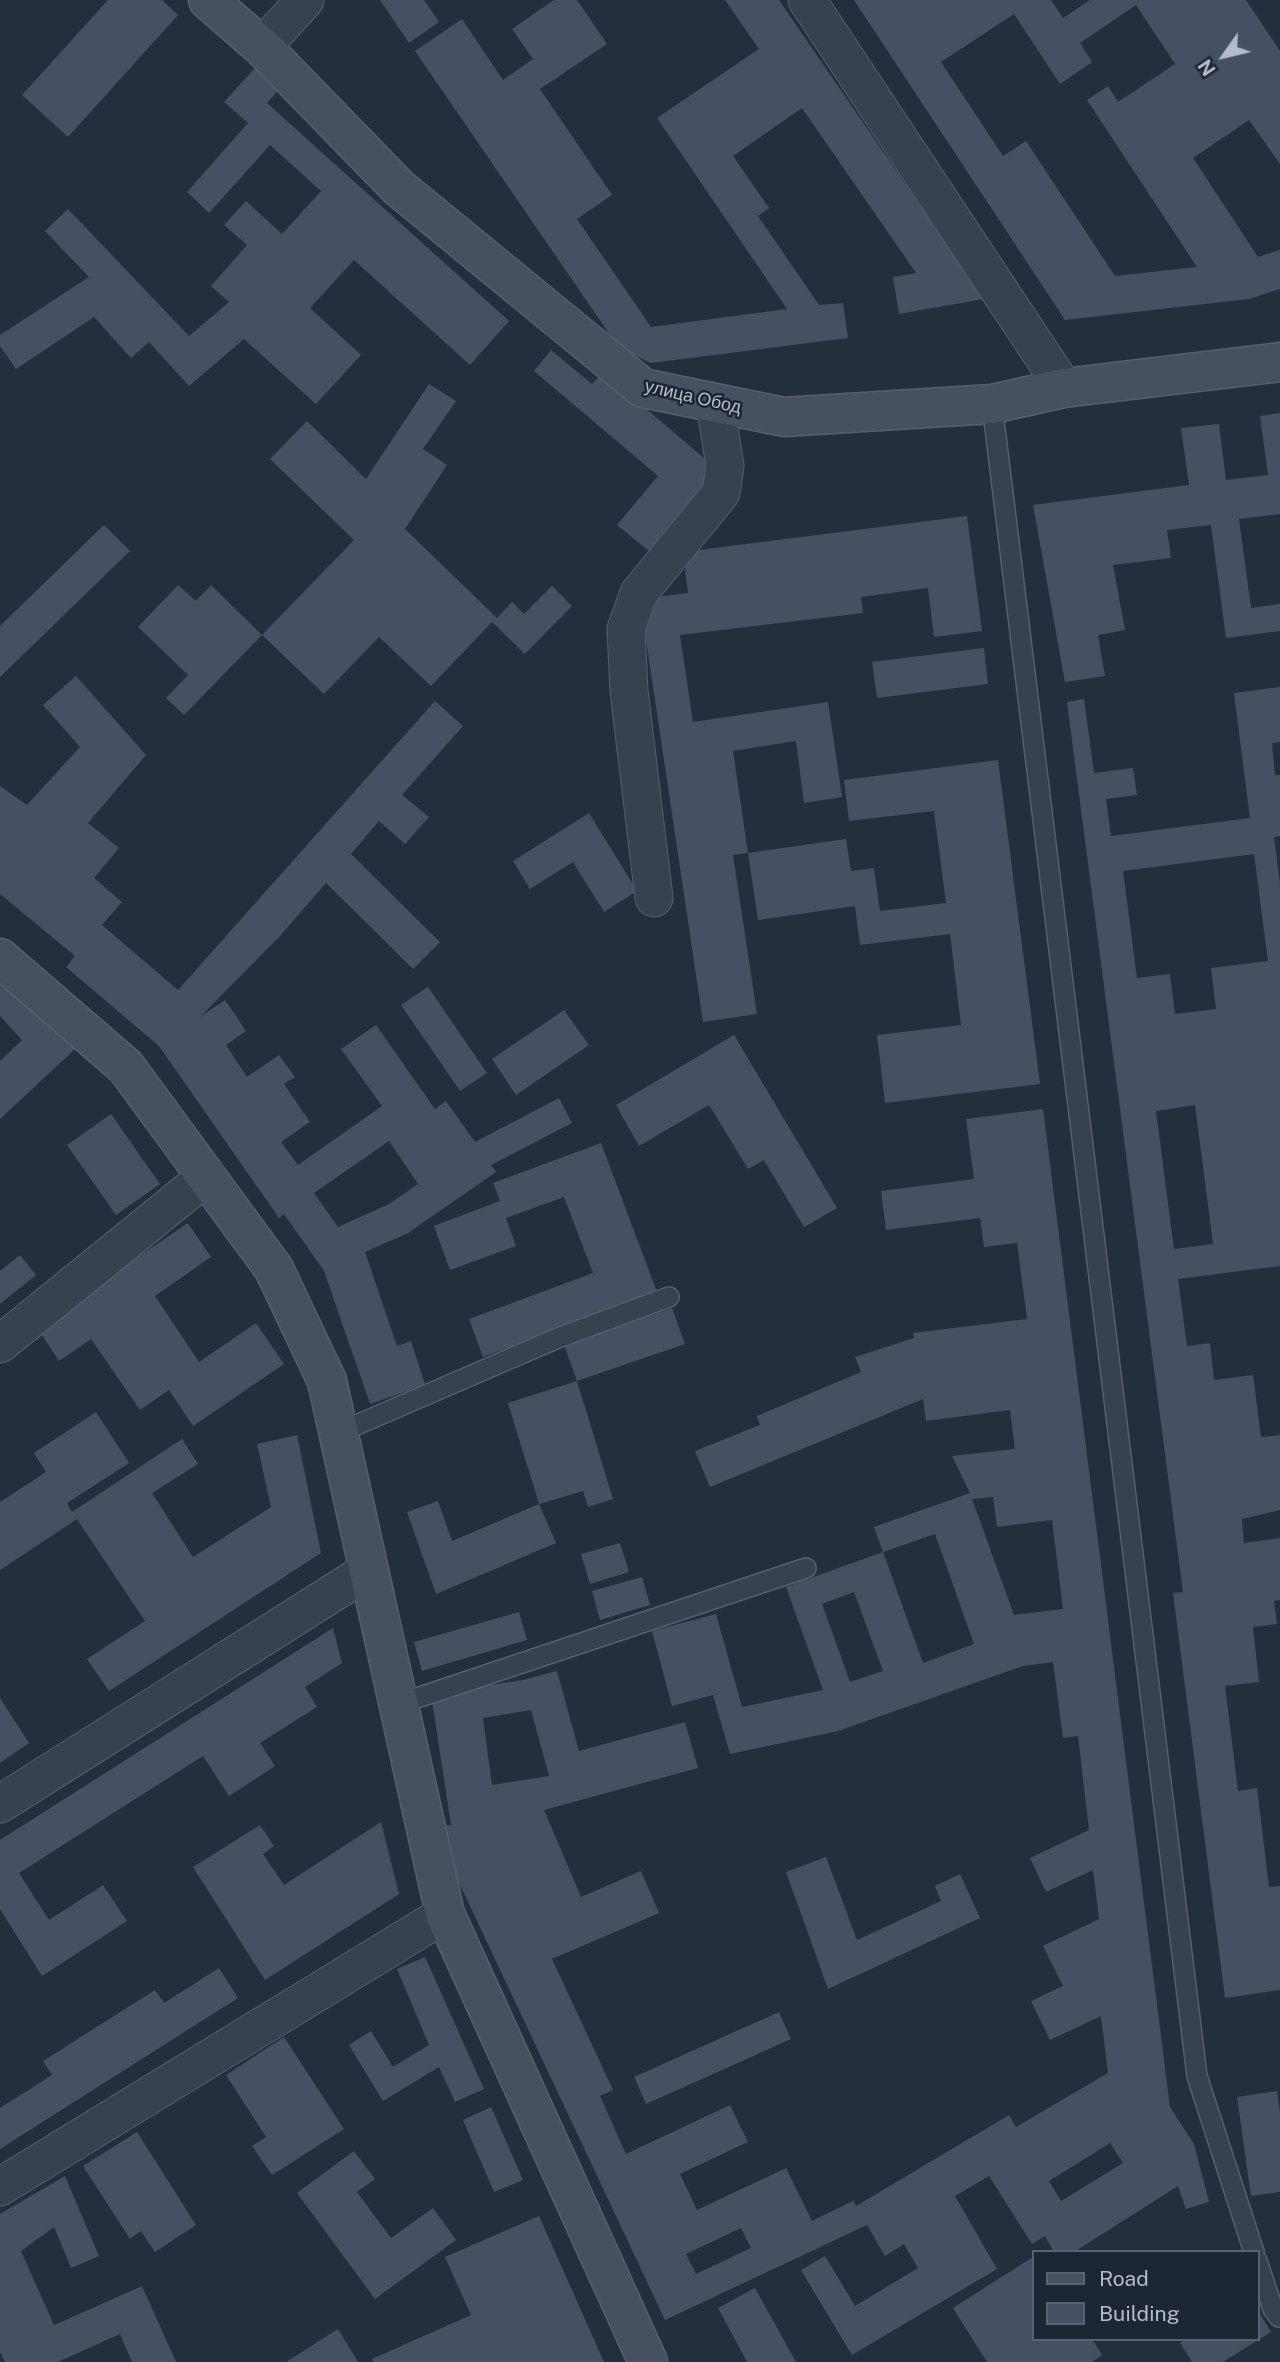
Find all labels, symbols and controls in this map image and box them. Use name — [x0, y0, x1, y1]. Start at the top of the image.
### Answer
north arrow — [1189, 21, 1259, 91]
text: N — [1193, 55, 1220, 80]
street label: улица Обод — [643, 375, 743, 419]
legend — [1032, 2250, 1259, 2341]
text: Road — [1099, 2266, 1149, 2291]
text: Building — [1099, 2301, 1180, 2326]

